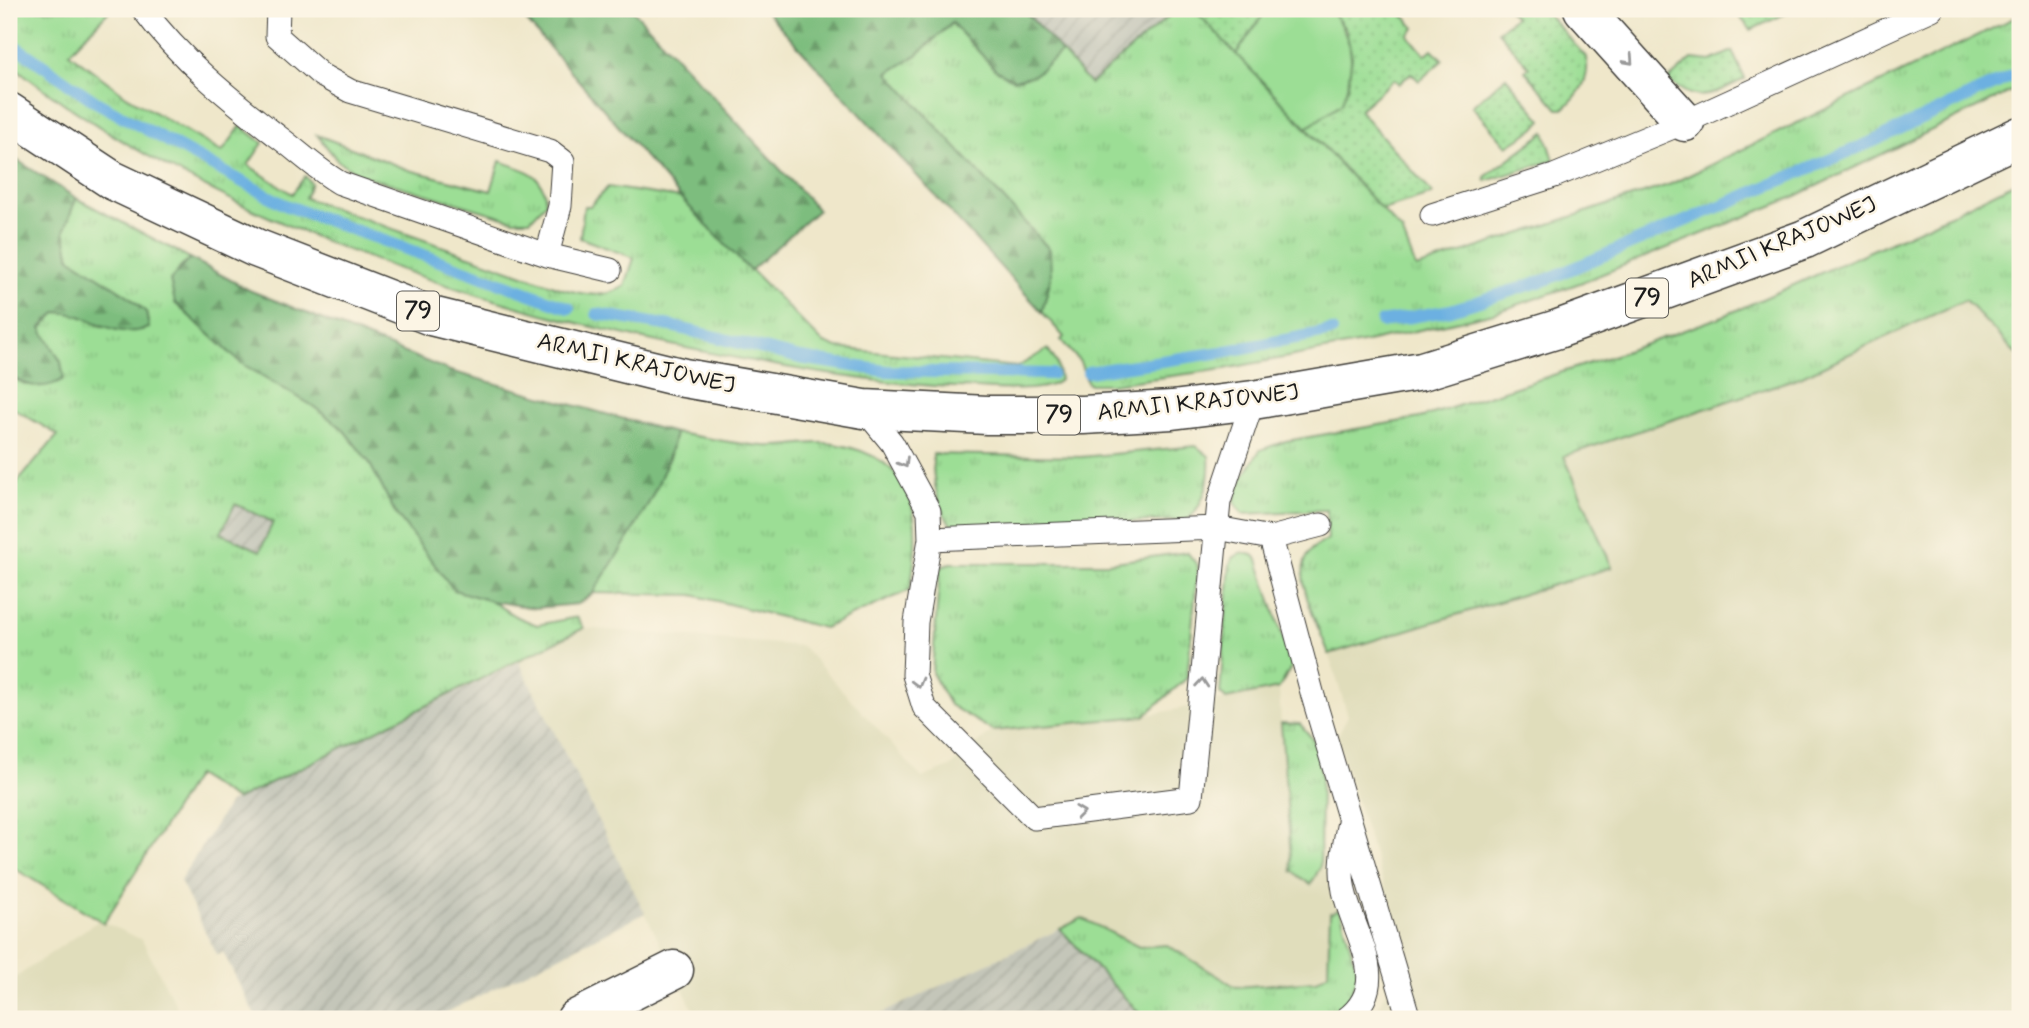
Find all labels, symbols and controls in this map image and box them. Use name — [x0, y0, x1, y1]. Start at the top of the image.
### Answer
one-way arrow — [1620, 51, 1633, 64]
street label: ARMII KRAJOWEJ — [1683, 189, 1881, 297]
road number: 79 — [1626, 278, 1668, 318]
road number: 79 — [397, 292, 439, 330]
street label: ARMII KRAJOWEJ — [534, 326, 738, 402]
street label: ARMII KRAJOWEJ — [1096, 377, 1300, 429]
road number: 79 — [1038, 396, 1080, 434]
one-way arrow — [896, 456, 909, 469]
one-way arrow — [910, 677, 924, 689]
one-way arrow — [1195, 677, 1210, 688]
one-way arrow — [1074, 804, 1086, 819]

